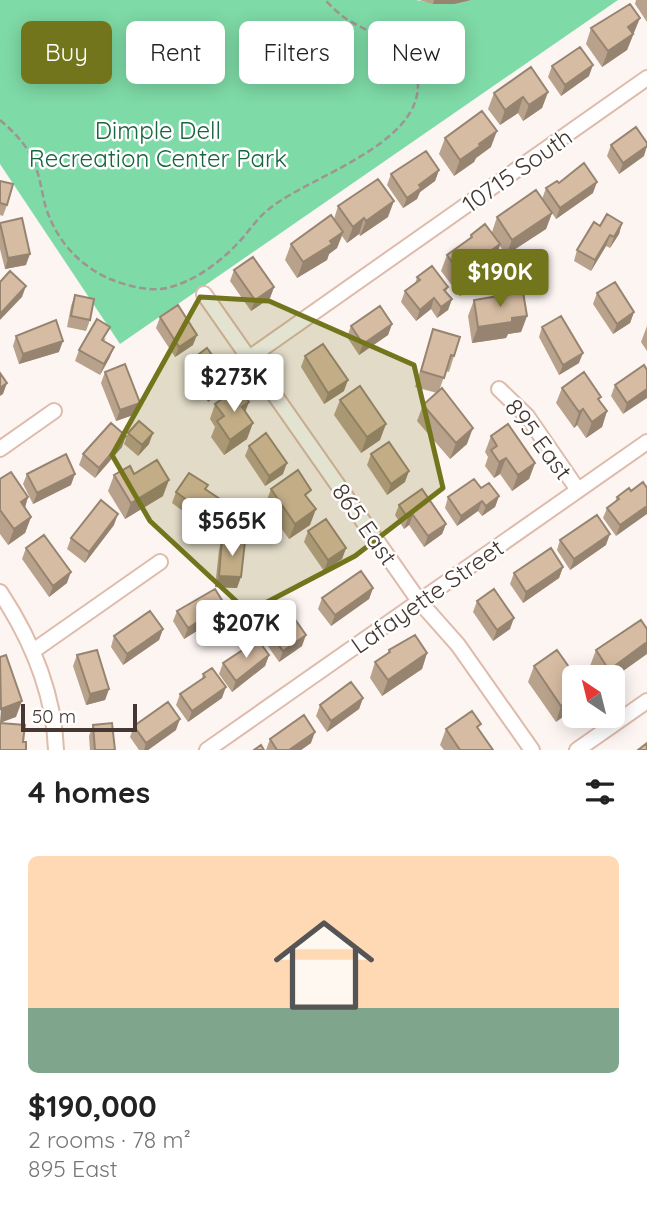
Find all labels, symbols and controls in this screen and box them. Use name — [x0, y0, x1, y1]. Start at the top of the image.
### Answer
chip: Buy — [21, 21, 112, 84]
chip: Rent — [126, 21, 225, 84]
chip: Filters — [239, 21, 354, 84]
chip: New — [368, 21, 465, 84]
park label: Dimple Dell Recreation Center Park — [29, 115, 287, 173]
street label: 10715 South — [456, 121, 578, 219]
pin: $190K — [451, 250, 549, 309]
text: $190K — [468, 257, 532, 286]
pin: $273K — [185, 354, 283, 414]
text: $273K — [201, 362, 267, 391]
street label: 895 East — [499, 393, 579, 485]
street label: 865 East — [326, 477, 404, 571]
pin: $565K — [183, 498, 281, 558]
text: $565K — [198, 506, 266, 535]
street label: Lafayette Street — [345, 532, 509, 660]
pin: $207K — [197, 600, 295, 660]
text: $207K — [212, 608, 280, 637]
north arrow — [562, 665, 625, 728]
map controls — [562, 665, 625, 728]
scale bar — [21, 701, 136, 733]
text: 50 m — [32, 704, 76, 728]
text: 4 homes — [28, 773, 150, 811]
icon: filters — [581, 773, 619, 811]
icon: home — [261, 902, 387, 1028]
text: $190,000 — [28, 1087, 157, 1125]
text: 2 rooms · 78 m² — [28, 1125, 191, 1154]
text: 895 East — [28, 1154, 118, 1183]

